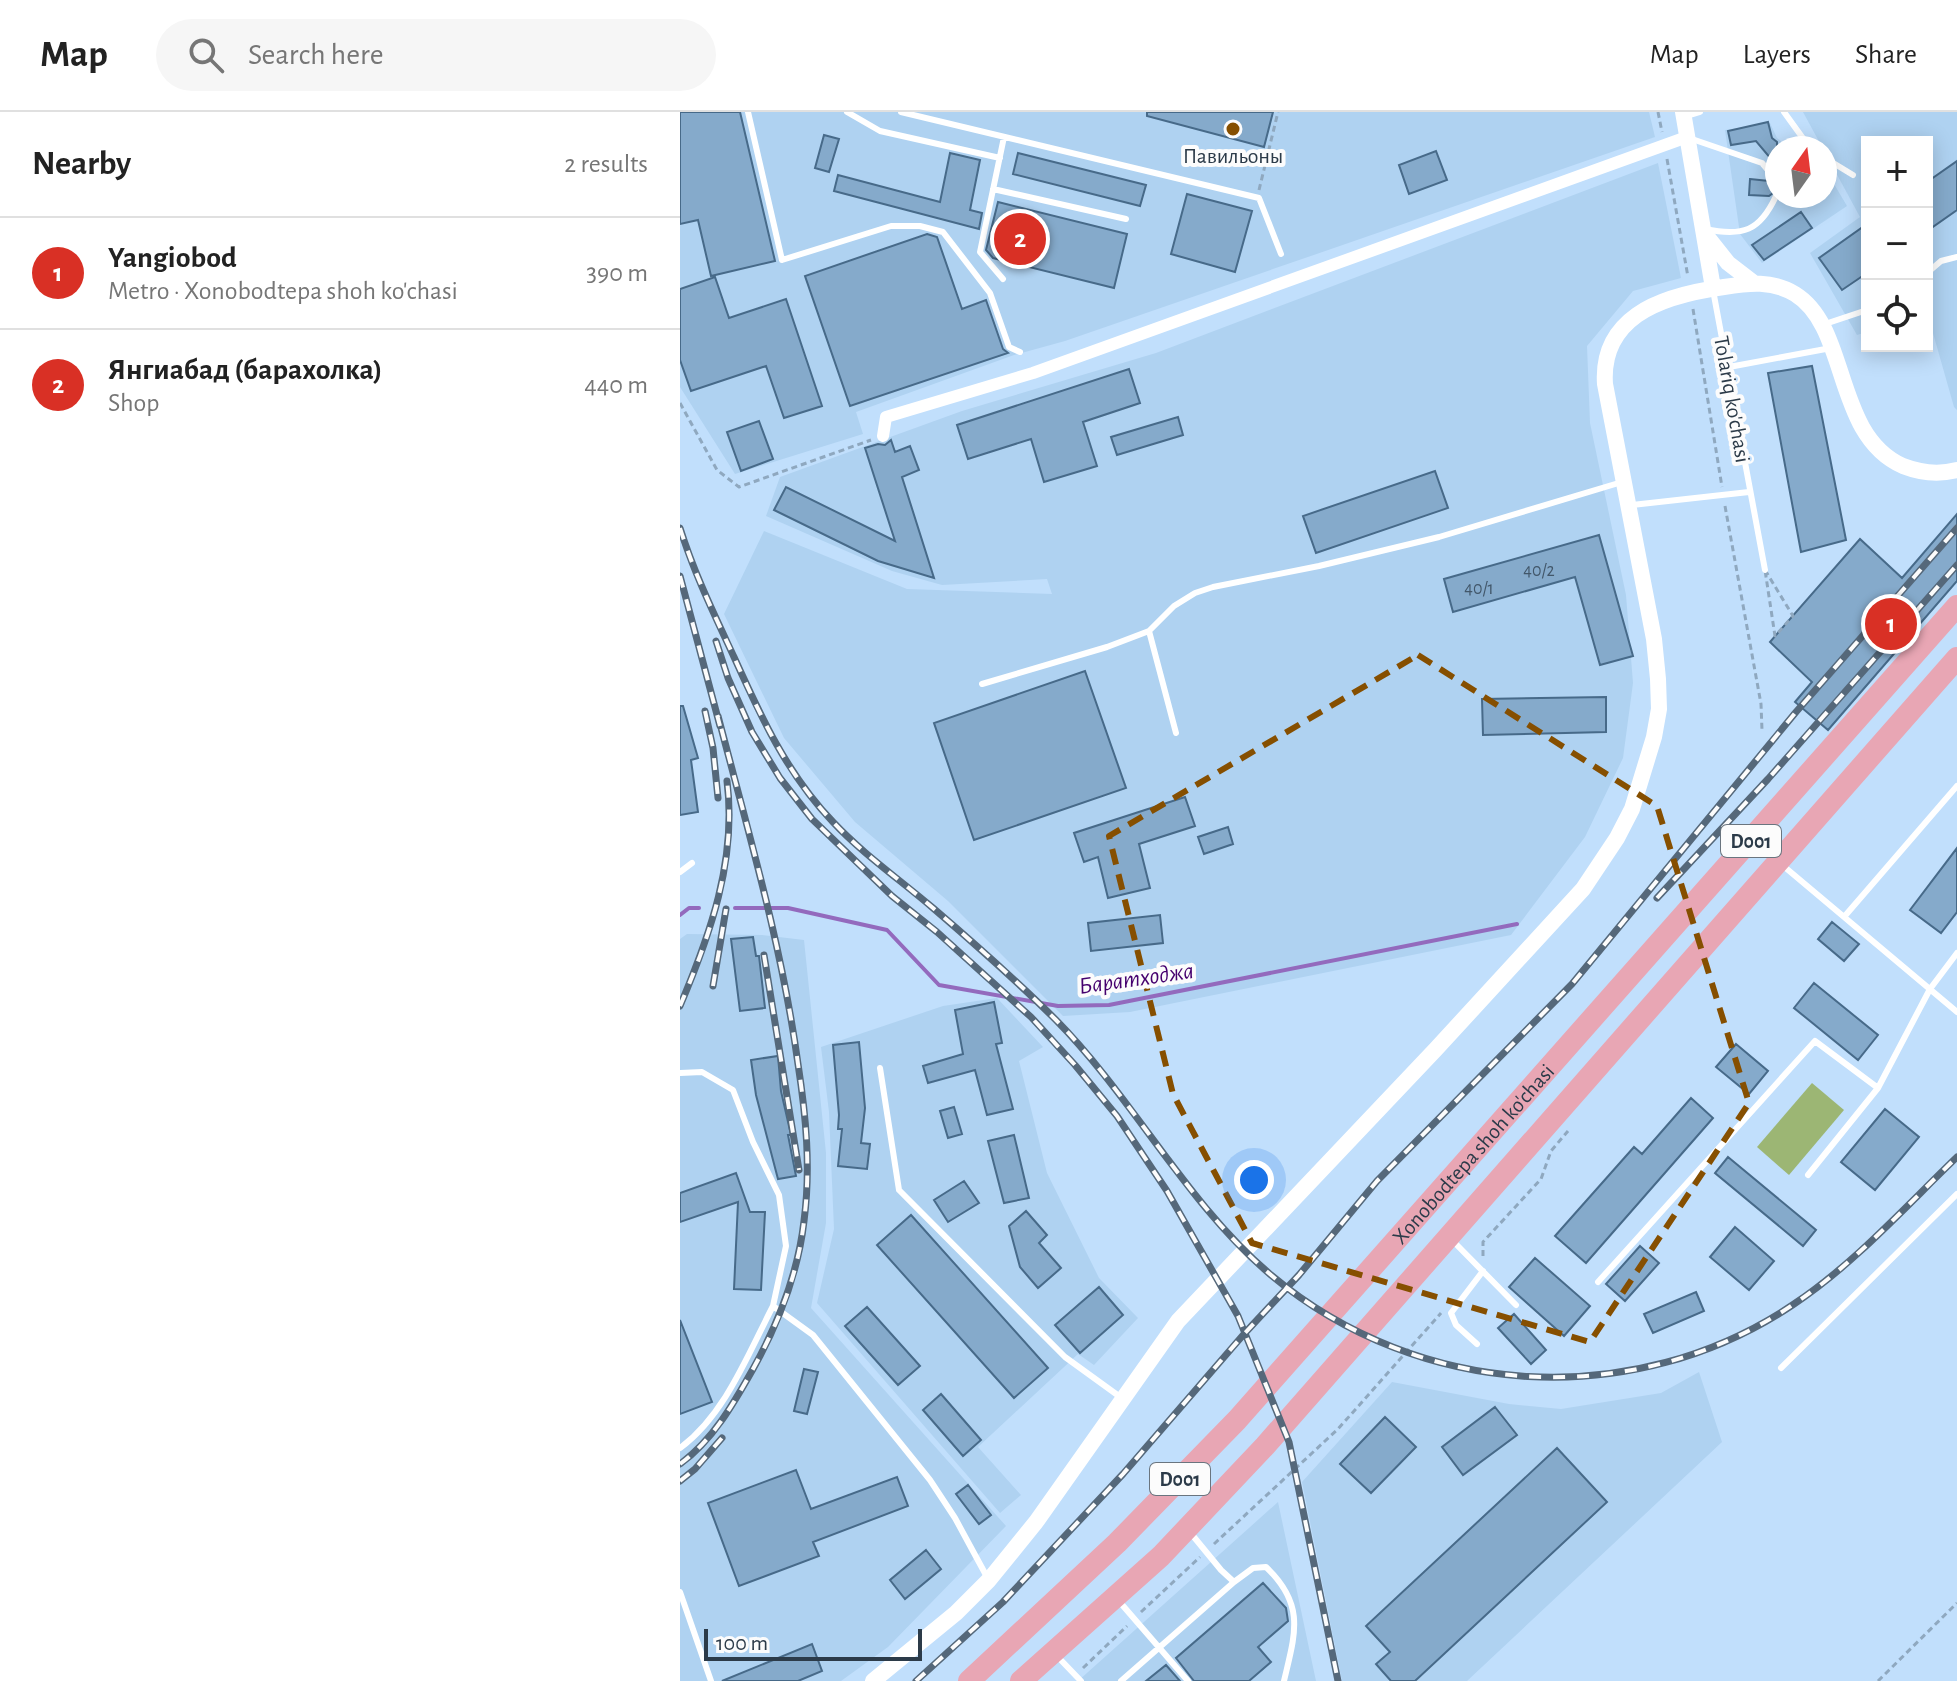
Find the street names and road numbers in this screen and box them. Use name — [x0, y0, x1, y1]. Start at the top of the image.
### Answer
street label: Tolariq ko'chasi — [1710, 334, 1754, 464]
road number: D001 — [1721, 825, 1781, 857]
street label: Xonobodtepa shoh ko'chasi — [1388, 1060, 1559, 1248]
road number: D001 — [1150, 1463, 1210, 1495]

